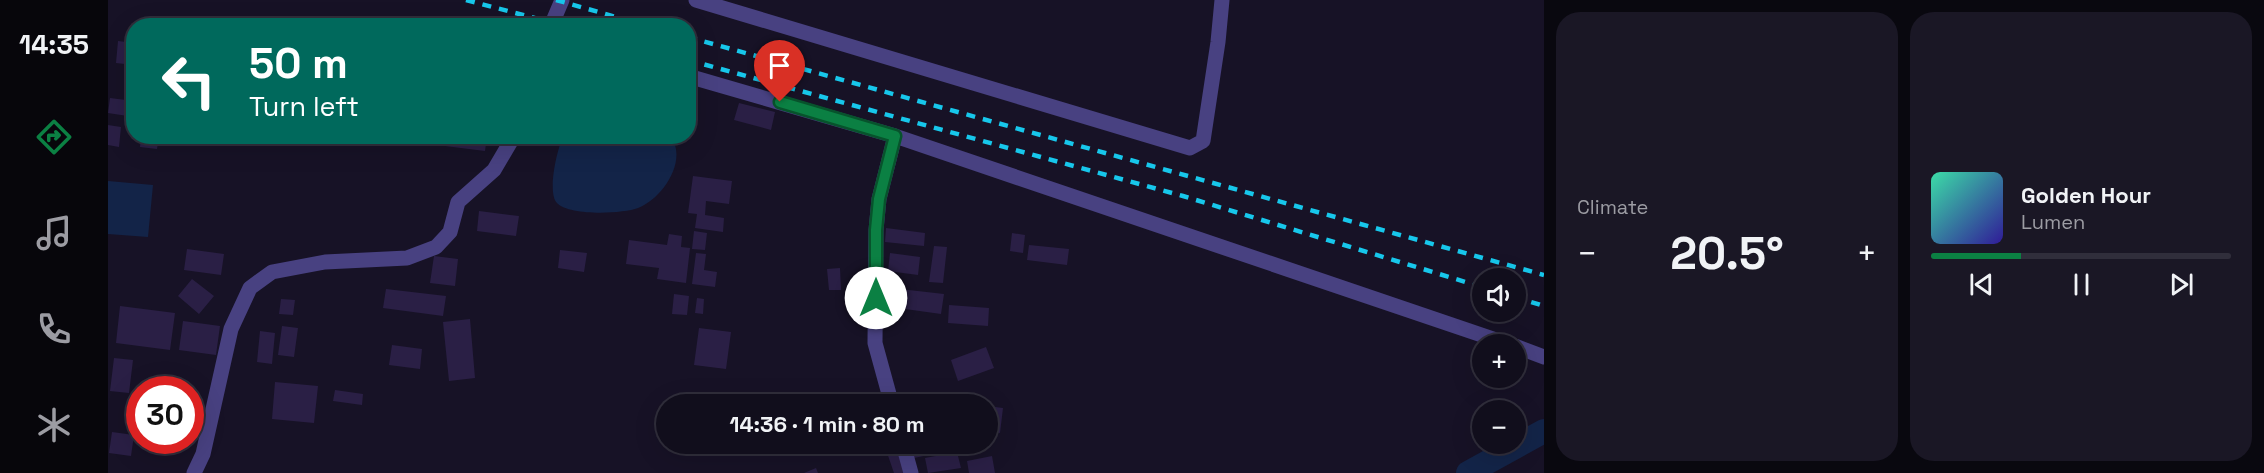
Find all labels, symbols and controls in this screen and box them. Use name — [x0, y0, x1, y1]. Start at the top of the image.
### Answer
text: 14:35 — [19, 27, 89, 62]
text: 50 m — [249, 37, 348, 90]
pin — [754, 40, 805, 102]
icon: left — [150, 42, 228, 120]
icon: arrive — [763, 49, 796, 82]
text: Turn left — [249, 89, 359, 124]
icon: directions — [33, 116, 75, 158]
text: Golden Hour — [2021, 181, 2151, 209]
text: Climate — [1577, 194, 1648, 220]
text: Lumen — [2021, 209, 2085, 235]
icon: music — [33, 212, 75, 254]
text: 20.5° — [1670, 225, 1784, 282]
text: − — [1577, 233, 1597, 275]
text: + — [1857, 233, 1877, 275]
position arrow — [844, 266, 908, 330]
map controls — [1472, 268, 1526, 454]
button: sound — [1472, 268, 1526, 322]
icon: previous — [1965, 268, 1998, 301]
icon: pause — [2065, 268, 2098, 301]
icon: next — [2165, 268, 2198, 301]
icon: phone — [33, 308, 75, 350]
button: + — [1472, 334, 1526, 388]
speed limit sign: 30 — [126, 376, 204, 454]
button: − — [1472, 400, 1526, 454]
icon: climate — [33, 404, 75, 446]
text: 14:36 · 1 min · 80 m — [730, 410, 924, 438]

